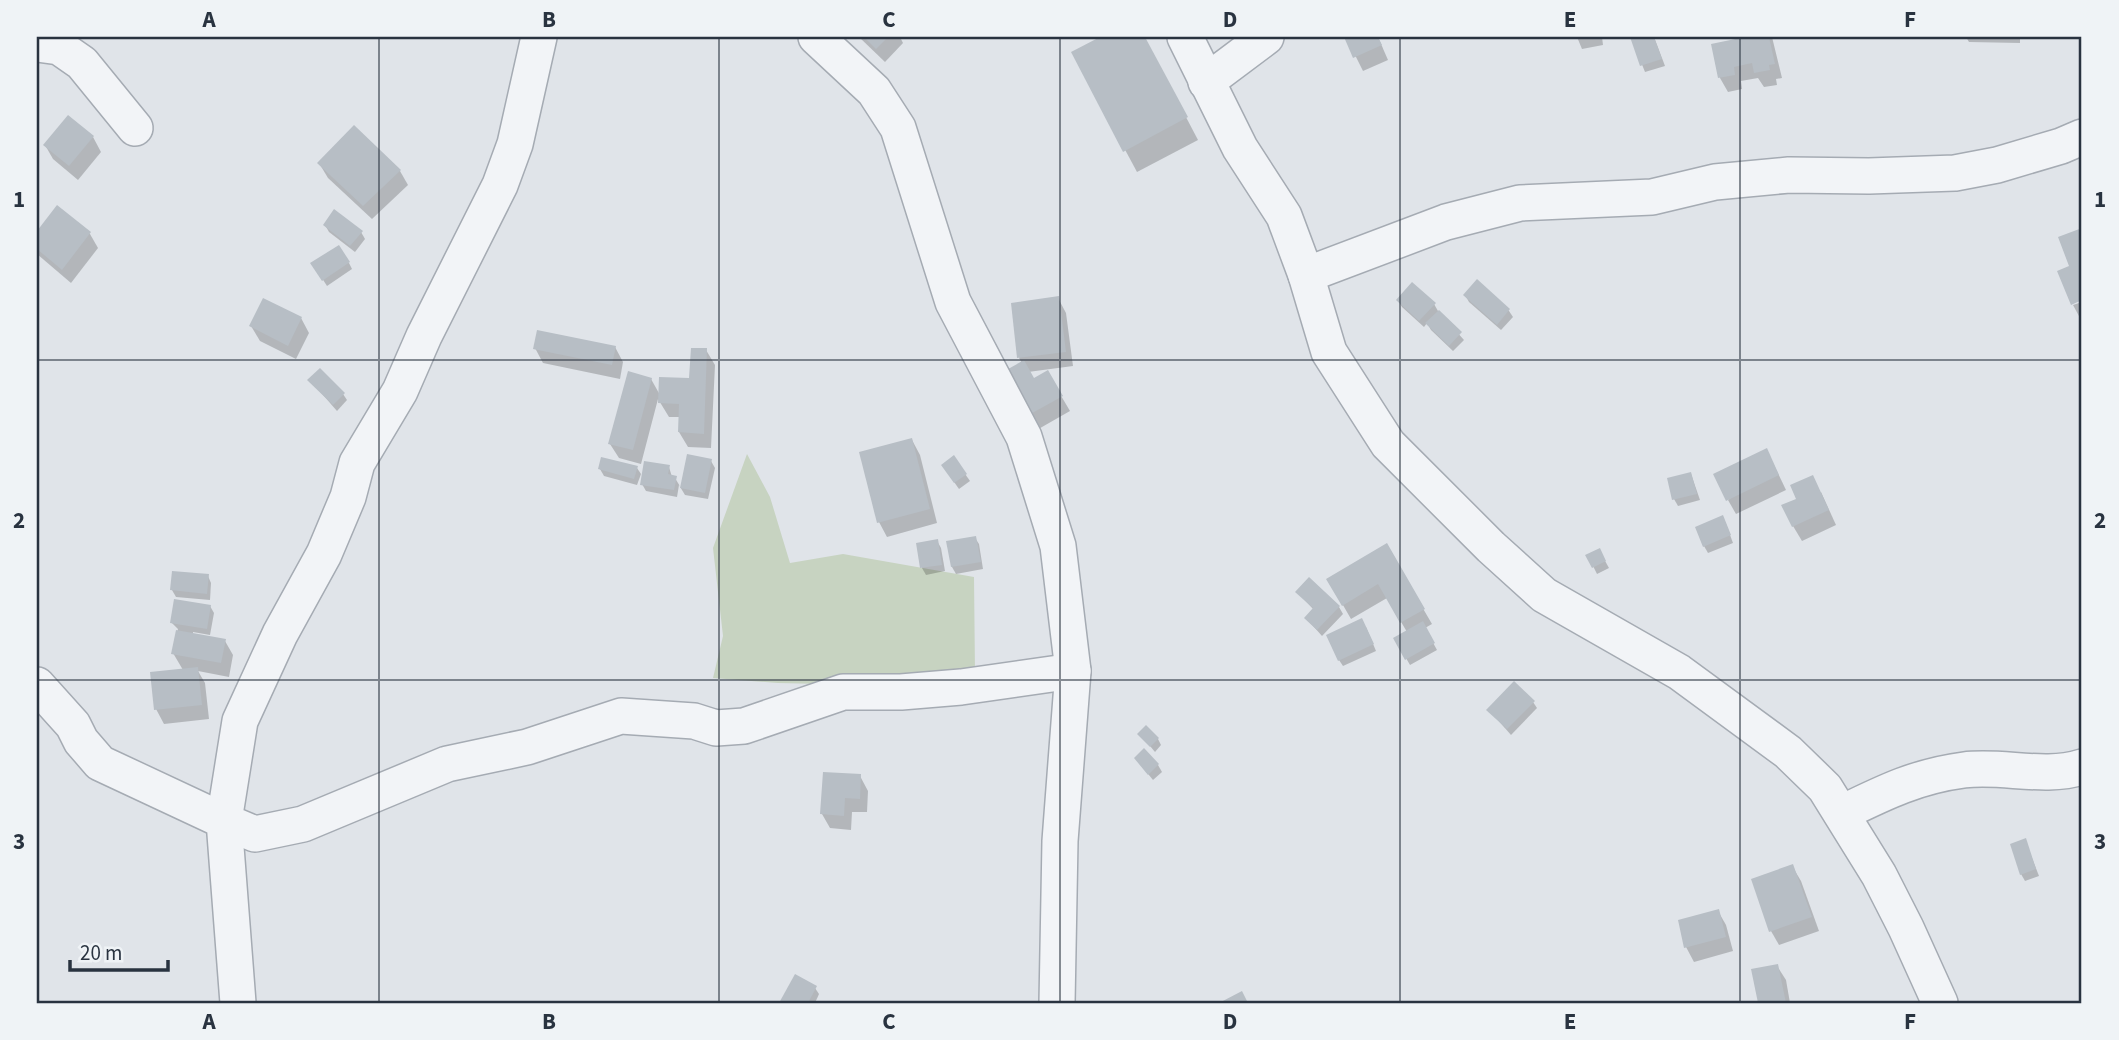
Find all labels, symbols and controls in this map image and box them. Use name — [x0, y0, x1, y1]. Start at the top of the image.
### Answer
text: A — [201, 3, 216, 36]
text: B — [542, 3, 556, 36]
text: C — [882, 3, 896, 36]
text: D — [1223, 3, 1237, 36]
text: E — [1564, 3, 1576, 36]
text: F — [1904, 3, 1916, 36]
text: 1 — [13, 183, 25, 216]
text: 1 — [2094, 183, 2106, 216]
text: 2 — [13, 504, 25, 537]
text: 2 — [2094, 504, 2106, 537]
text: 3 — [13, 825, 25, 858]
text: 3 — [2094, 825, 2106, 858]
scale bar — [70, 928, 168, 972]
text: 20 m — [80, 938, 122, 968]
text: A — [201, 1005, 216, 1038]
text: B — [542, 1005, 556, 1038]
text: C — [882, 1005, 896, 1038]
text: D — [1223, 1005, 1237, 1038]
text: E — [1564, 1005, 1576, 1038]
text: F — [1904, 1005, 1916, 1038]

